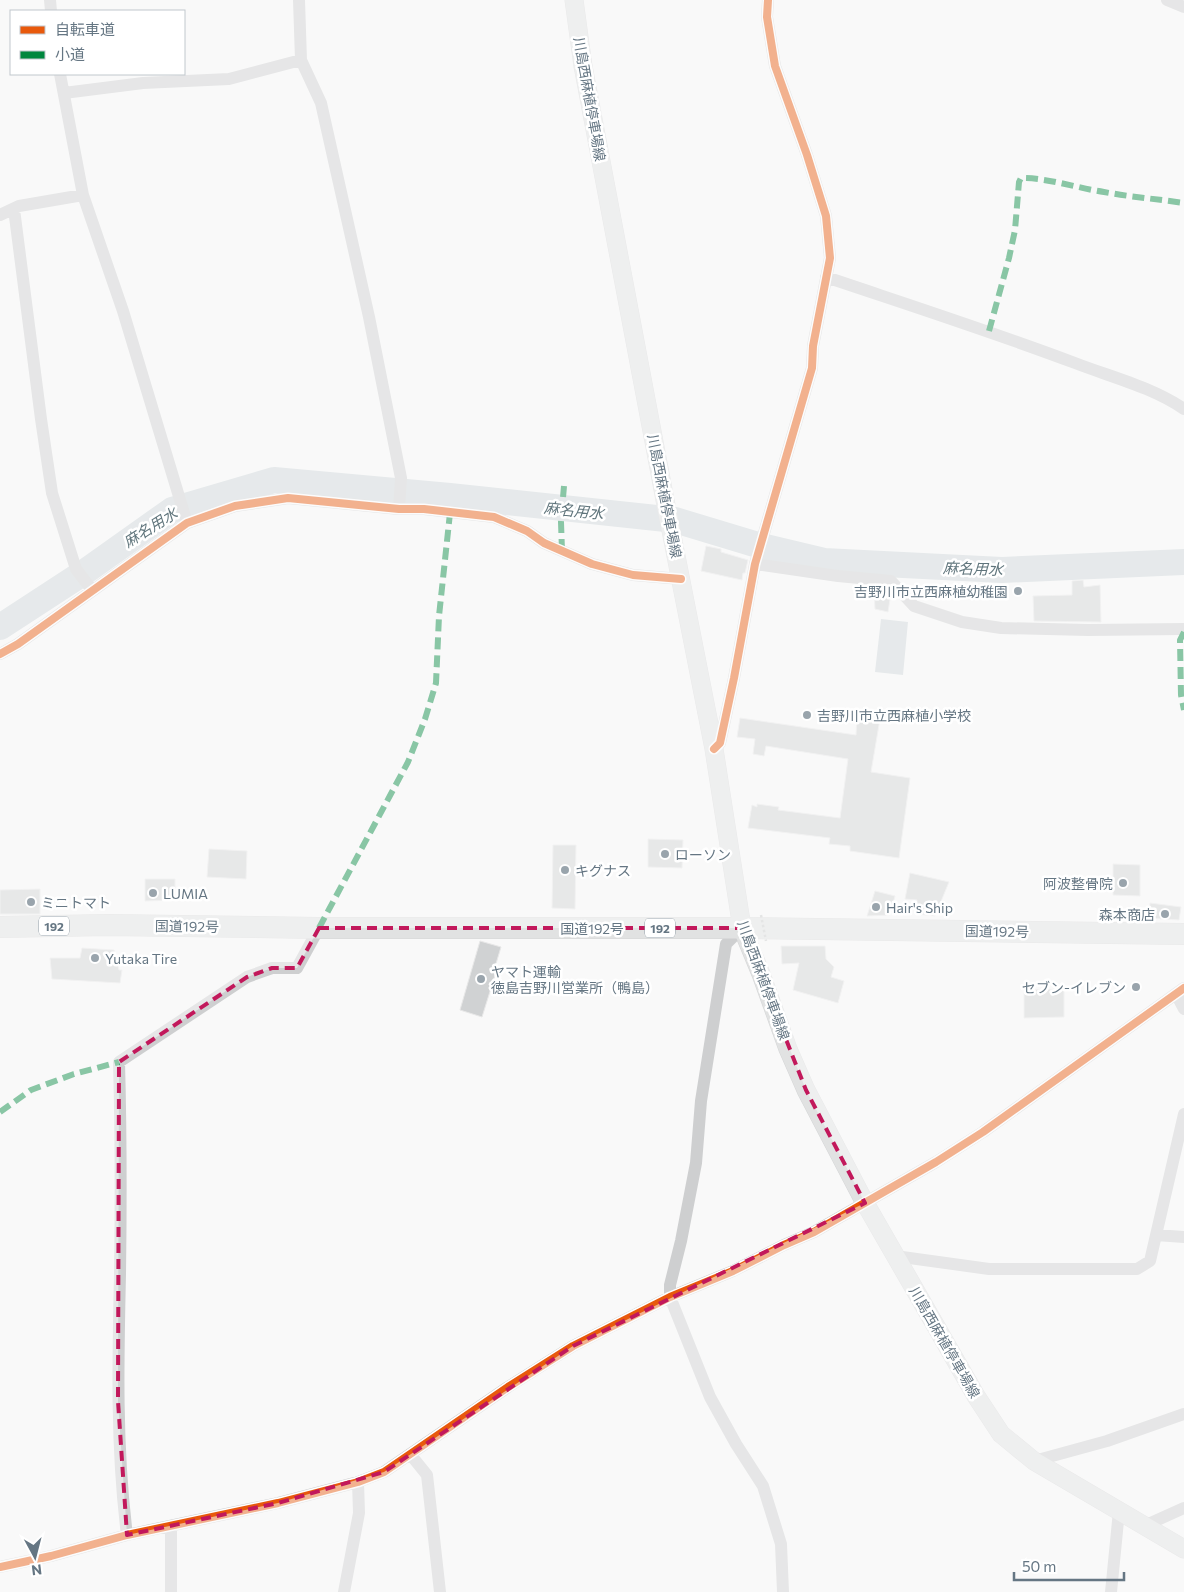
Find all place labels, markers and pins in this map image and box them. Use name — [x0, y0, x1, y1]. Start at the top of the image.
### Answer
place label: 吉野川市立西麻植幼稚園 — [854, 583, 1008, 600]
marker: 吉野川市立西麻植幼稚園 — [1012, 585, 1024, 597]
place label: 吉野川市立西麻植小学校 — [817, 707, 971, 724]
marker: 吉野川市立西麻植小学校 — [801, 709, 813, 721]
place label: ローソン — [675, 846, 731, 863]
marker: ローソン — [659, 848, 671, 860]
place label: キグナス — [575, 862, 631, 879]
marker: キグナス — [559, 864, 571, 876]
place label: 阿波整骨院 — [1043, 875, 1113, 892]
marker: 阿波整骨院 — [1117, 877, 1129, 889]
place label: LUMIA — [163, 885, 208, 902]
marker: LUMIA — [147, 887, 159, 899]
place label: ミニトマト — [41, 894, 111, 911]
marker: ミニトマト — [25, 896, 37, 908]
place label: Hair's Ship — [886, 899, 953, 916]
marker: Hair's Ship — [870, 901, 882, 913]
place label: 森本商店 — [1099, 906, 1155, 923]
marker: 森本商店 — [1159, 908, 1171, 920]
place label: Yutaka Tire — [105, 950, 177, 967]
marker: Yutaka Tire — [89, 952, 101, 964]
place label: ヤマト運輸 徳島吉野川営業所（鴨島） — [491, 963, 659, 996]
marker: ヤマト運輸 徳島吉野川営業所（鴨島） — [475, 973, 487, 985]
place label: セブン-イレブン — [1022, 979, 1126, 996]
marker: セブン-イレブン — [1130, 981, 1142, 993]

